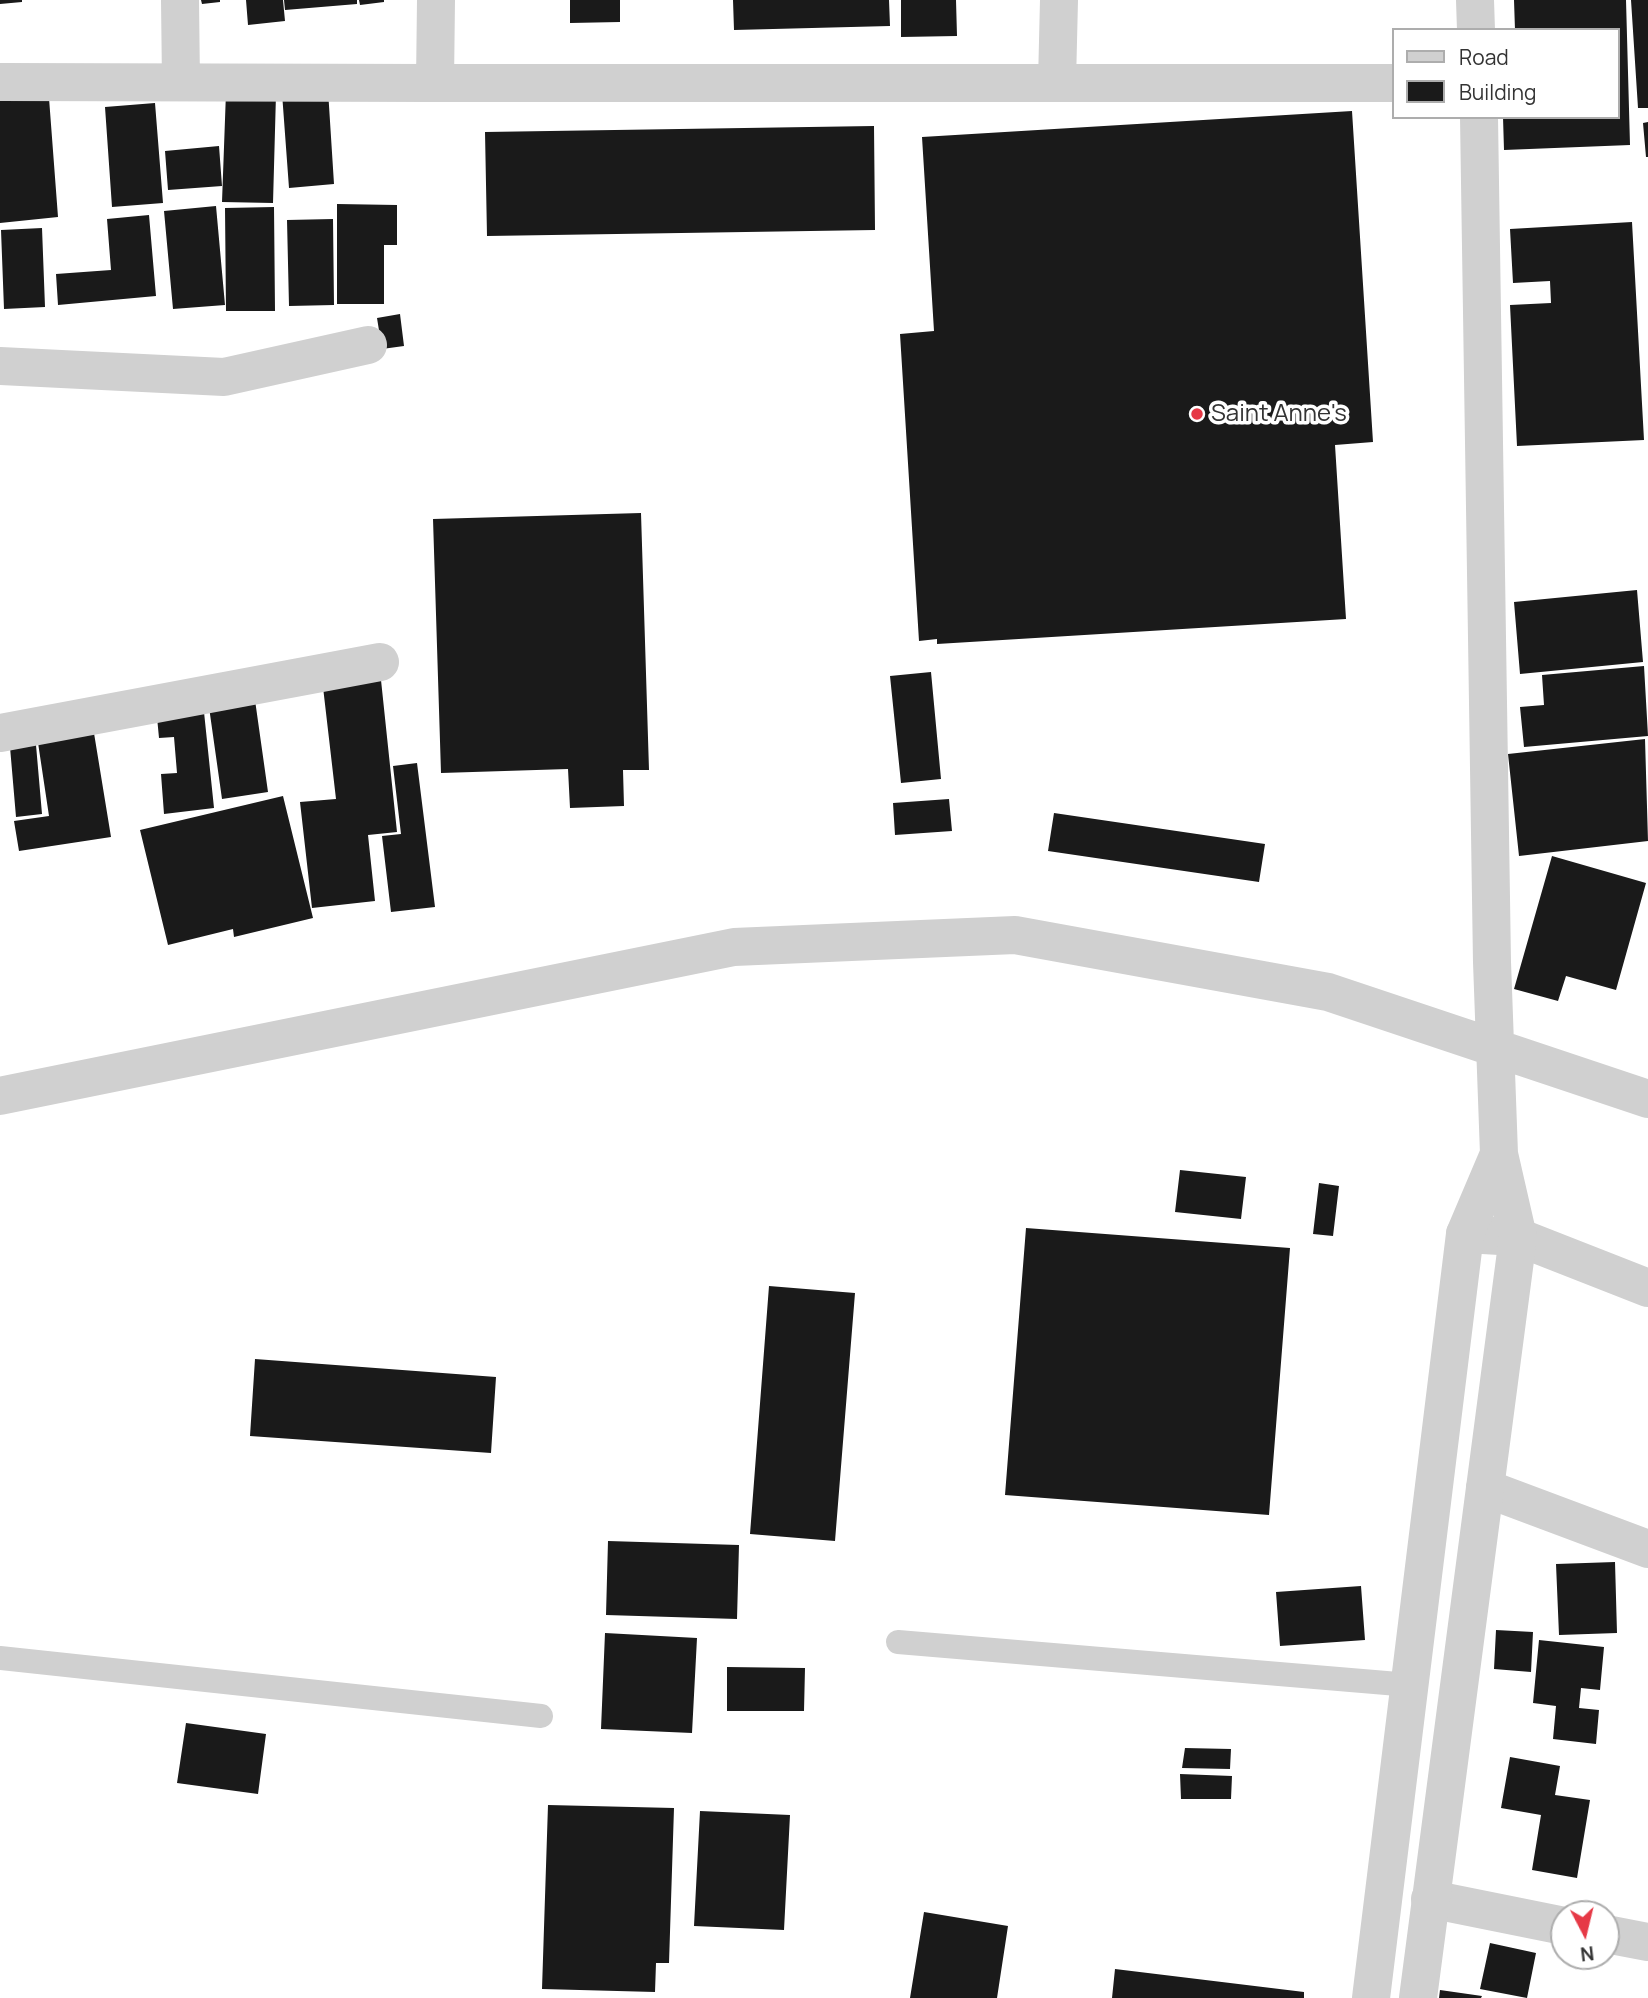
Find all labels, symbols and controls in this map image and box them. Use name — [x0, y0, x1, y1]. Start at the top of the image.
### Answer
legend — [1392, 28, 1620, 119]
text: Road — [1459, 43, 1509, 71]
text: Building — [1459, 78, 1536, 106]
place label: Saint Anne's — [1211, 400, 1347, 428]
marker: Saint Anne's — [1189, 406, 1205, 422]
north arrow — [1550, 1900, 1620, 1970]
text: N — [1579, 1940, 1596, 1968]

